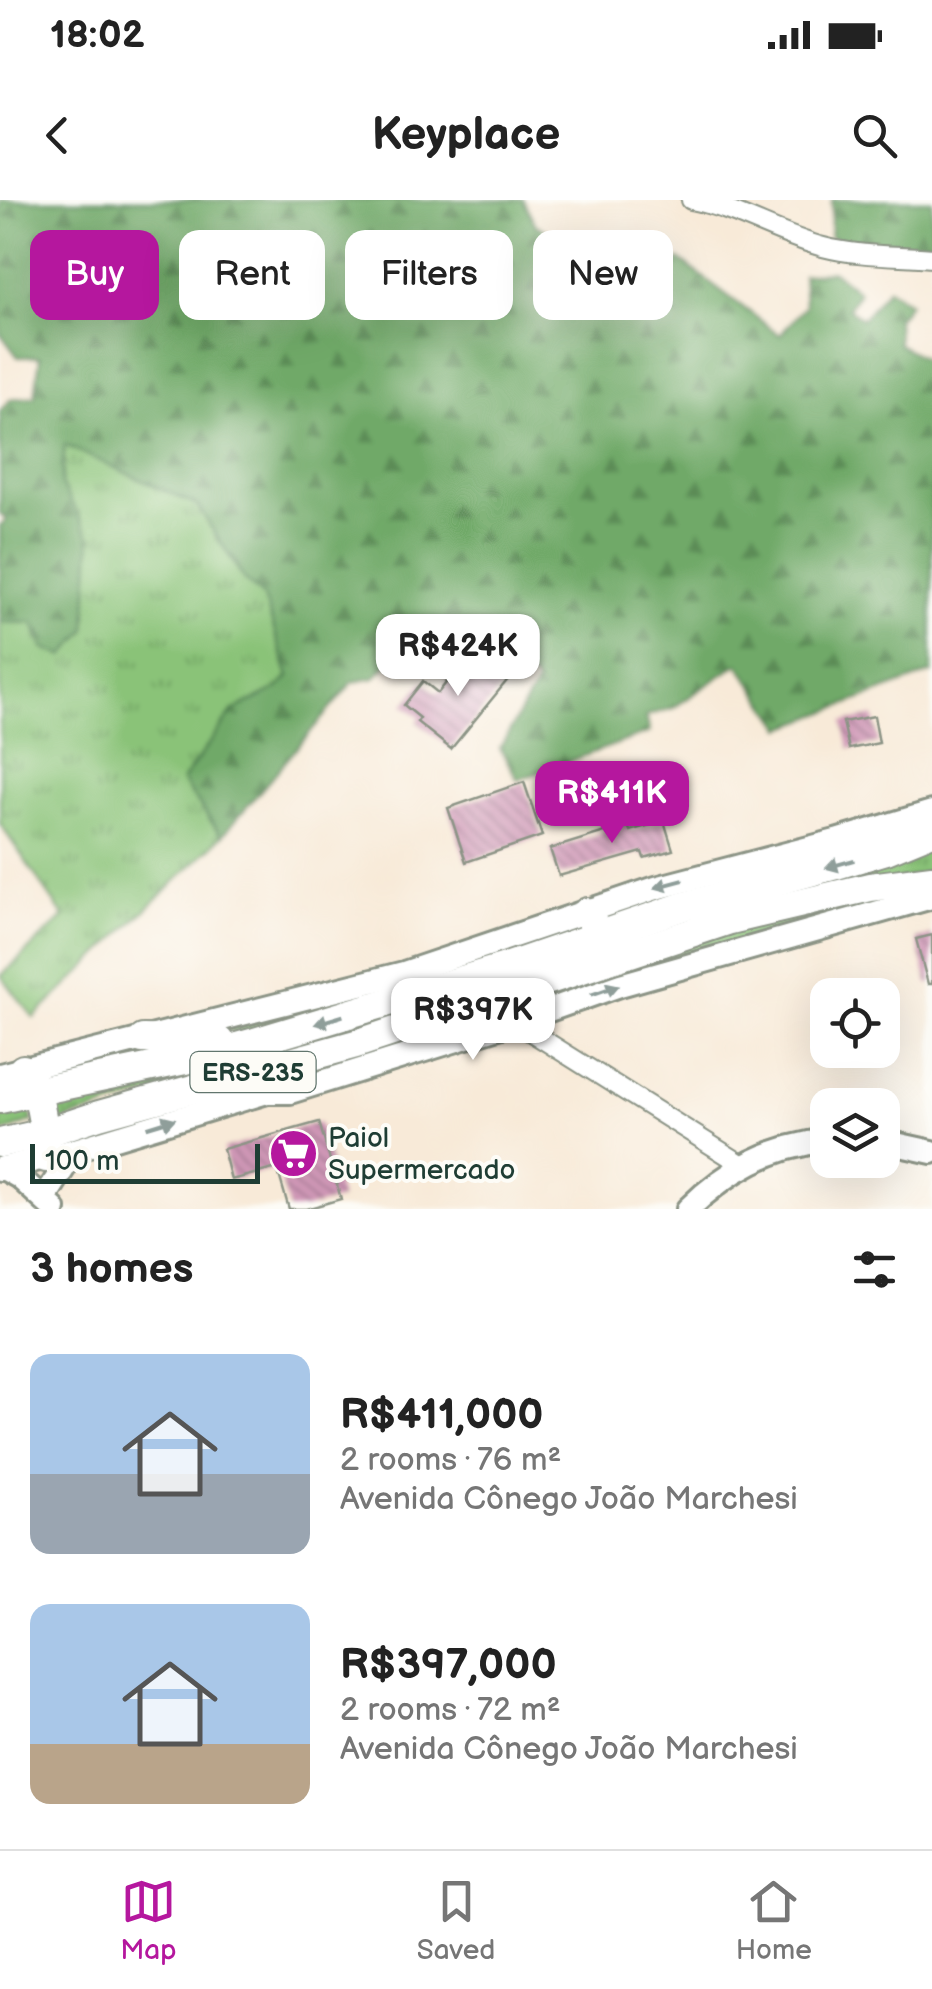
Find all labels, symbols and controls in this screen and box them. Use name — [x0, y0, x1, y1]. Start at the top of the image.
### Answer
text: 18:02 — [50, 13, 144, 58]
icon: back — [30, 108, 85, 163]
text: Keyplace — [372, 108, 560, 163]
icon: search — [847, 108, 902, 163]
chip: Buy — [30, 230, 159, 320]
chip: Rent — [179, 230, 325, 320]
chip: Filters — [345, 230, 513, 320]
chip: New — [533, 230, 673, 320]
pin: R$424K — [377, 614, 539, 699]
text: R$424K — [398, 627, 518, 666]
pin: R$411K — [531, 761, 693, 846]
text: R$411K — [557, 774, 667, 813]
one-way arrow — [825, 856, 856, 872]
one-way arrow — [653, 877, 684, 893]
pin: R$397K — [392, 978, 554, 1063]
map controls — [810, 978, 900, 1178]
button: locate — [810, 978, 900, 1068]
one-way arrow — [591, 982, 621, 997]
text: R$397K — [413, 991, 533, 1030]
one-way arrow — [313, 1013, 344, 1028]
road number: ERS-235 — [190, 1052, 316, 1092]
button: layers — [810, 1088, 900, 1178]
one-way arrow — [146, 1115, 177, 1130]
place label: Paiol Supermercado — [328, 1122, 516, 1187]
supermarket icon: Paiol Supermercado — [267, 1127, 319, 1179]
scale bar — [30, 1139, 260, 1184]
text: 100 m — [45, 1145, 119, 1178]
icon: filters — [847, 1242, 902, 1297]
text: 3 homes — [30, 1244, 193, 1295]
text: R$411,000 — [340, 1390, 544, 1441]
icon: home — [110, 1394, 230, 1514]
text: 2 rooms · 76 m² — [340, 1441, 561, 1480]
text: Avenida Cônego João Marchesi — [340, 1480, 798, 1519]
text: R$397,000 — [340, 1640, 557, 1691]
icon: home — [110, 1644, 230, 1764]
text: 2 rooms · 72 m² — [340, 1691, 561, 1730]
text: Avenida Cônego João Marchesi — [340, 1730, 798, 1769]
tab: Map — [120, 1874, 176, 1967]
tab: Saved — [417, 1874, 495, 1967]
tab: Home — [736, 1874, 812, 1967]

